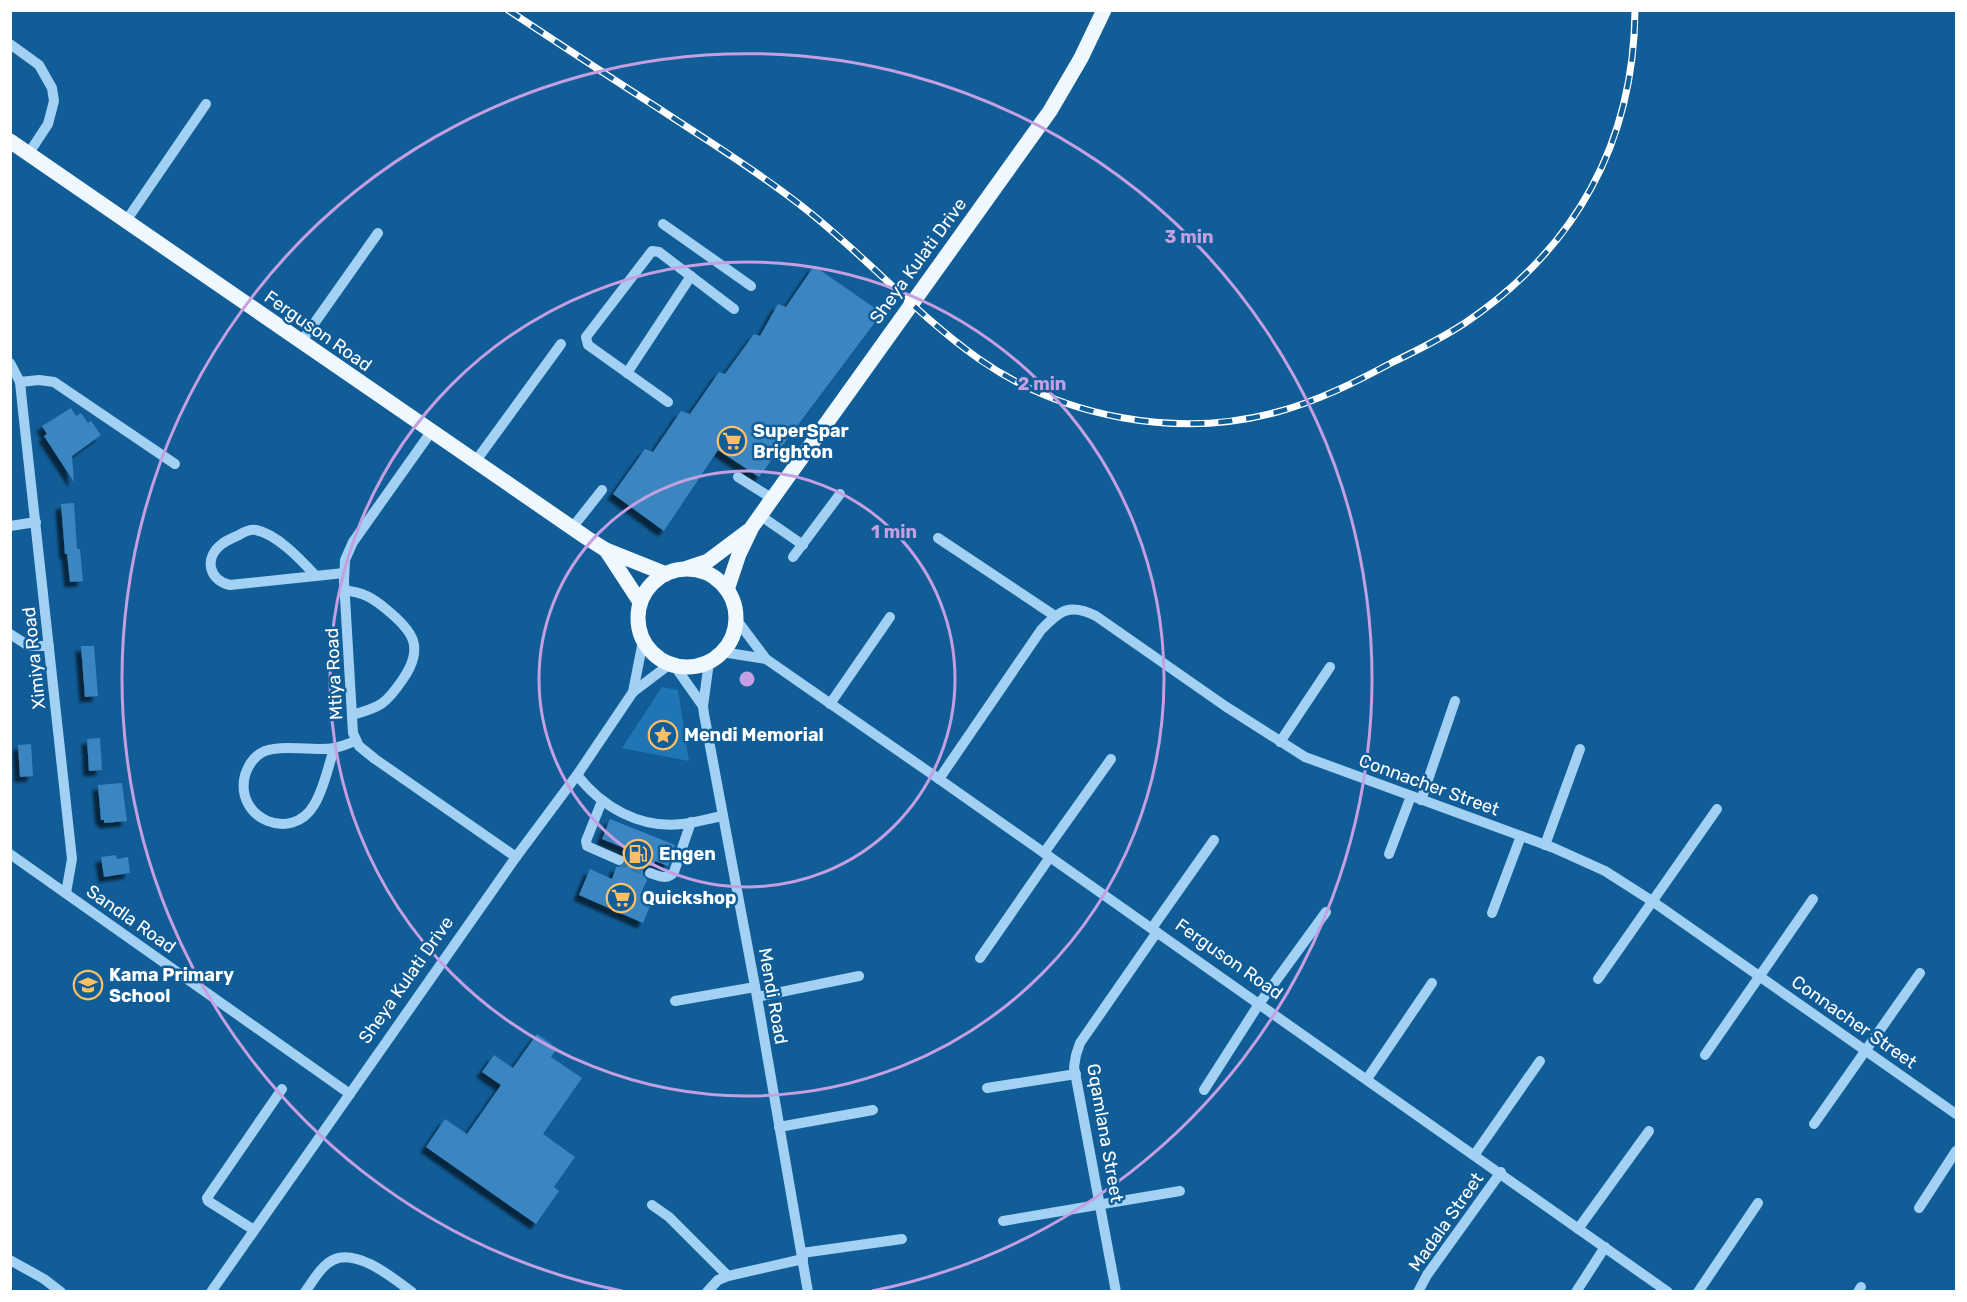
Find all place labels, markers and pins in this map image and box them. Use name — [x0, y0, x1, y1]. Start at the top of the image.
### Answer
place label: SuperSpar Brighton — [753, 420, 849, 463]
supermarket icon: SuperSpar Brighton — [716, 425, 748, 457]
centre of rings — [737, 669, 757, 689]
place icon: Mendi Memorial — [647, 719, 679, 751]
place label: Mendi Memorial — [684, 724, 824, 746]
fuel station icon: Engen — [622, 838, 654, 870]
place label: Engen — [659, 843, 716, 865]
supermarket icon: Quickshop — [605, 882, 637, 914]
place label: Quickshop — [642, 887, 736, 909]
place label: Kama Primary School — [109, 964, 234, 1007]
school or university icon: Kama Primary School — [72, 969, 104, 1001]

